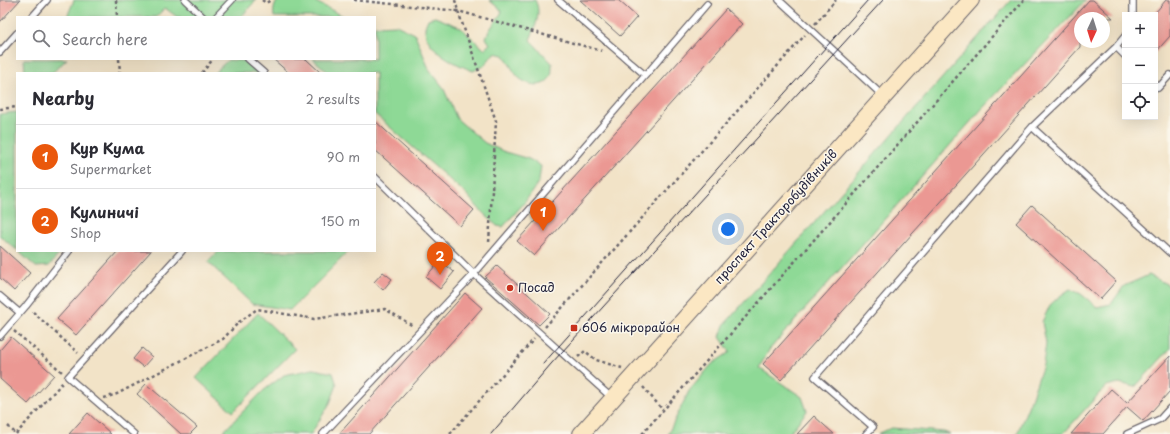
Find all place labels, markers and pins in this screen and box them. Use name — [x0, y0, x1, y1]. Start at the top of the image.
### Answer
pin: 1 — [530, 198, 556, 231]
pin: 2 — [427, 242, 453, 275]
place label: Посад — [518, 278, 555, 296]
marker: Посад — [505, 283, 515, 293]
place label: 606 мікрорайон — [582, 318, 680, 336]
marker: 606 мікрорайон — [569, 323, 579, 333]

